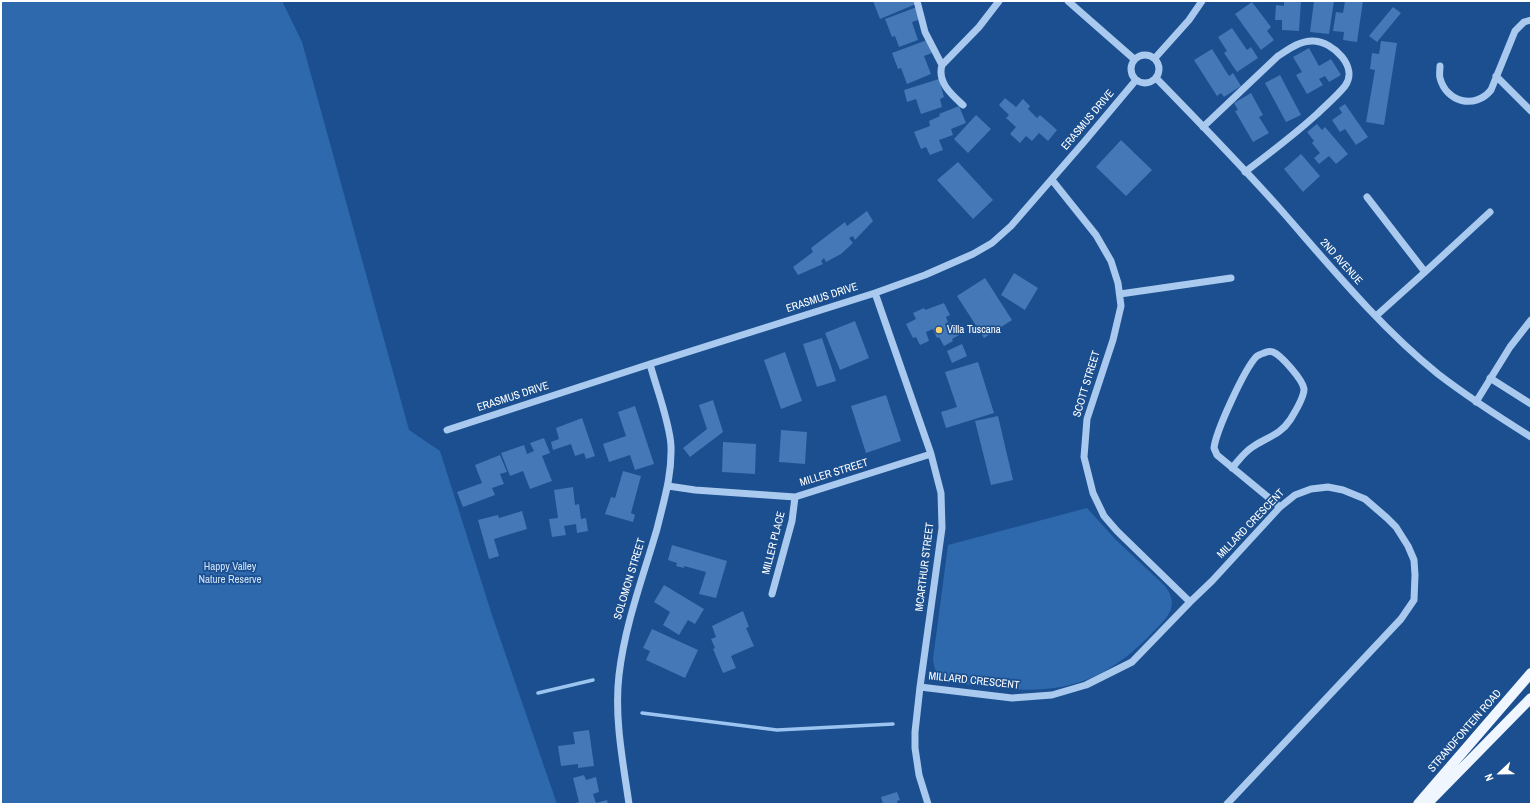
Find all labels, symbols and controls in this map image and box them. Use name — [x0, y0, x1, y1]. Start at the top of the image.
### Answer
street label: ERASMUS DRIVE — [1059, 87, 1117, 153]
street label: 2ND AVENUE — [1317, 236, 1365, 288]
street label: ERASMUS DRIVE — [784, 280, 860, 316]
place label: Villa Tuscana — [947, 323, 1001, 337]
marker: Villa Tuscana — [934, 325, 944, 335]
street label: SCOTT STREET — [1071, 349, 1103, 419]
street label: ERASMUS DRIVE — [475, 379, 551, 415]
street label: MILLER STREET — [798, 456, 870, 490]
street label: MILLARD CRESCENT — [1215, 487, 1287, 561]
street label: MILLER PLACE — [760, 510, 788, 576]
street label: MCARTHUR STREET — [913, 522, 937, 612]
street label: SOLOMON STREET — [611, 537, 649, 621]
park label: Happy Valley Nature Reserve — [198, 560, 262, 586]
street label: MILLARD CRESCENT — [928, 670, 1020, 692]
street label: STRANDFONTEIN ROAD — [1425, 687, 1505, 775]
north arrow — [1480, 753, 1520, 793]
text: N — [1481, 772, 1497, 783]

